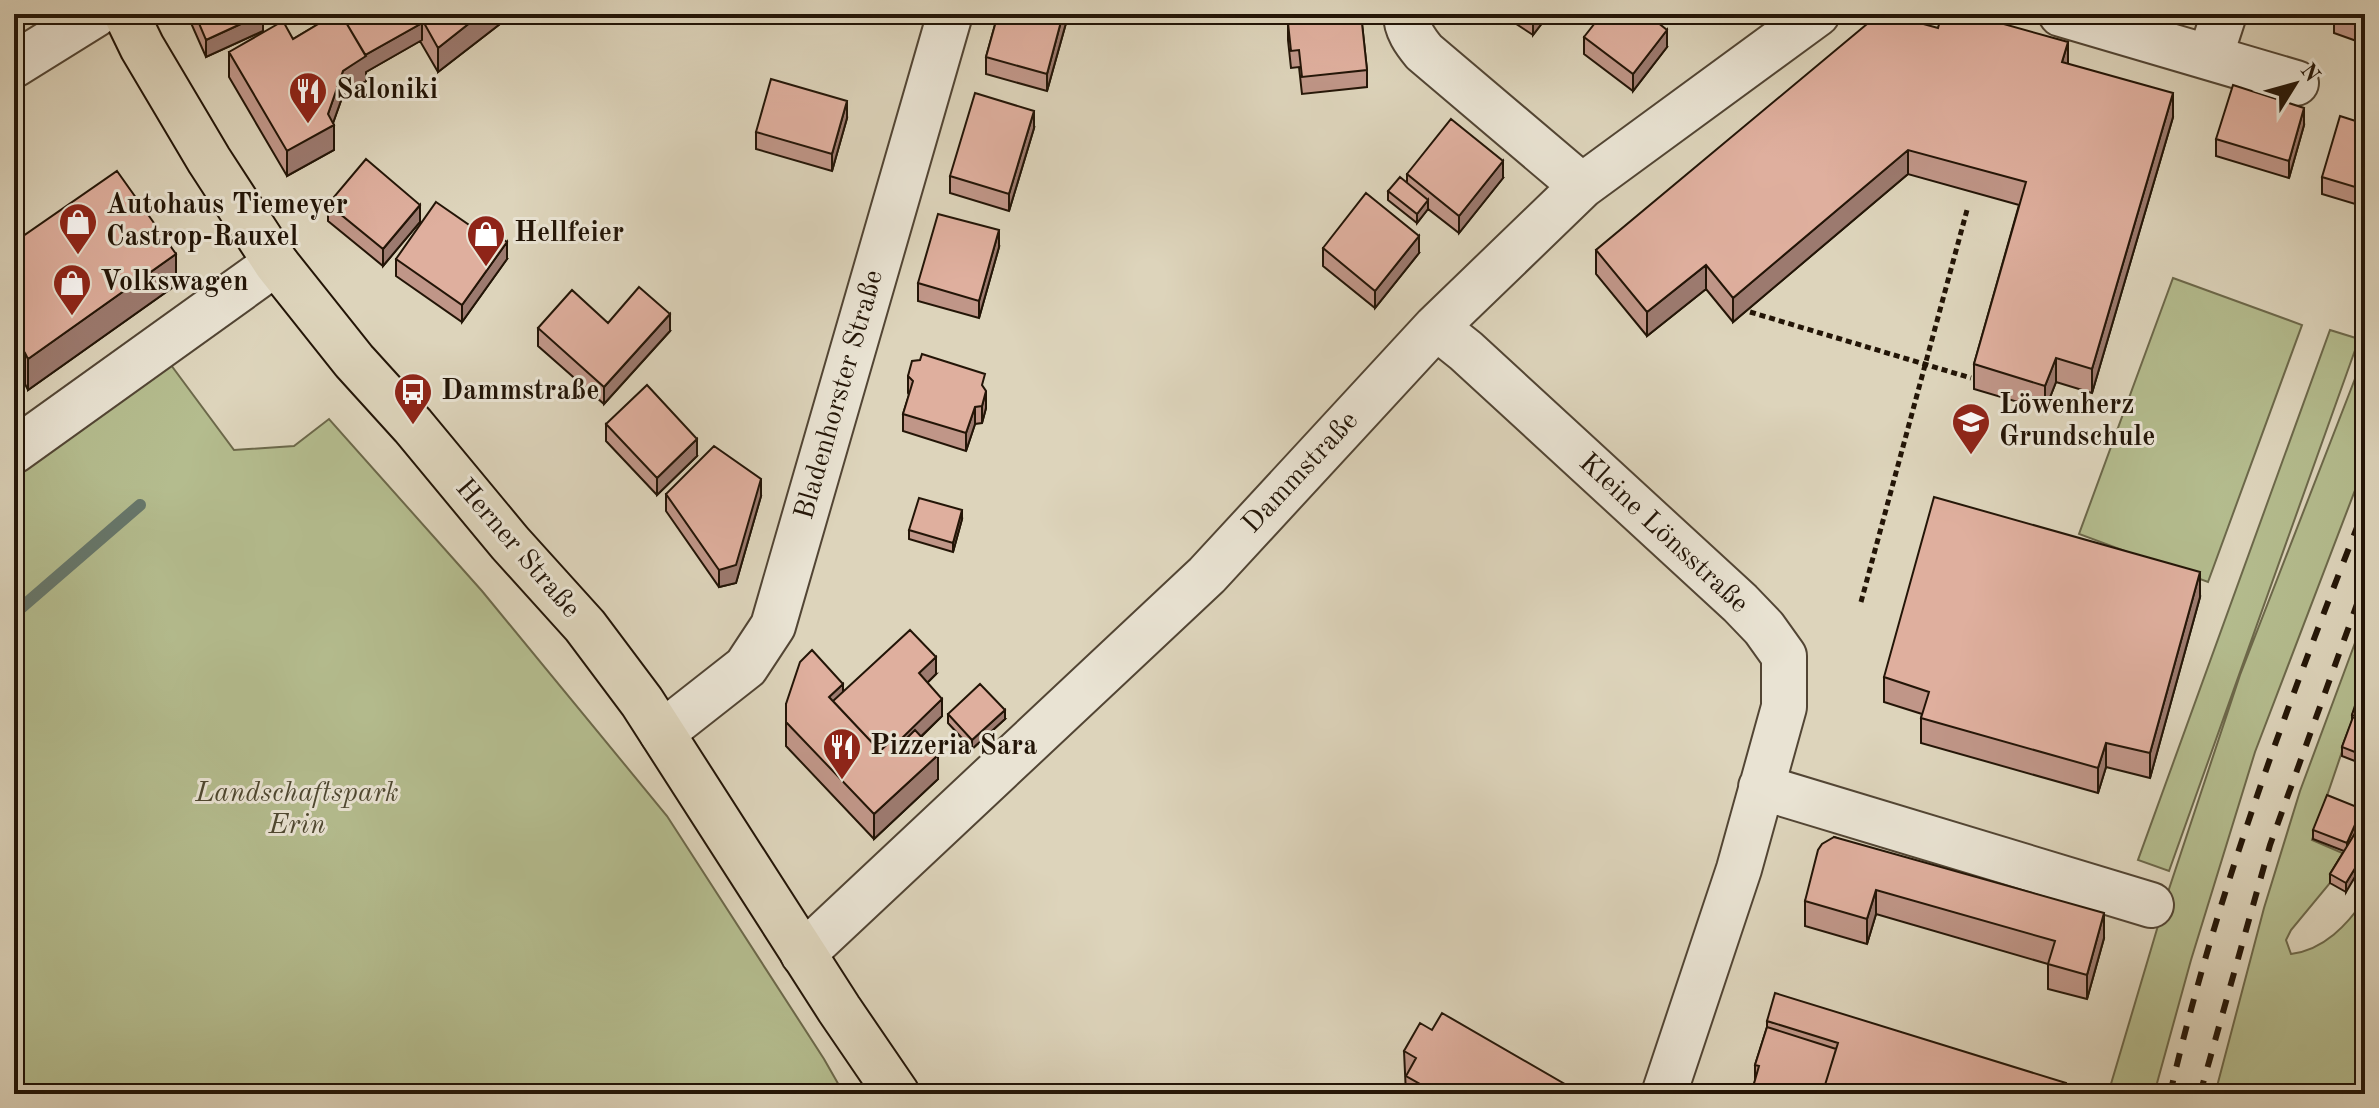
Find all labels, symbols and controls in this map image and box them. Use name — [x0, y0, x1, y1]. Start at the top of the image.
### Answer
north arrow — [2255, 44, 2335, 124]
text: N — [2296, 60, 2323, 87]
restaurant icon: Saloniki — [287, 70, 329, 125]
place label: Saloniki — [336, 77, 438, 105]
place label: Autohaus Tiemeyer Castrop-Rauxel — [106, 192, 348, 252]
shop icon: Autohaus Tiemeyer Castrop-Rauxel — [57, 201, 99, 256]
shop icon: Hellfeier — [465, 213, 507, 268]
place label: Hellfeier — [514, 220, 624, 248]
shop icon: Volkswagen — [51, 262, 93, 317]
street label: Bladenhorster Straße — [791, 267, 889, 523]
place label: Volkswagen — [100, 269, 248, 297]
bus stop icon: Dammstraße — [392, 371, 434, 426]
place label: Dammstraße — [441, 378, 599, 406]
place label: Löwenherz Grundschule — [1999, 392, 2155, 452]
school or university icon: Löwenherz Grundschule — [1950, 401, 1992, 456]
street label: Dammstraße — [1238, 407, 1364, 539]
street label: Kleine Lönsstraße — [1573, 449, 1753, 619]
street label: Herner Straße — [449, 474, 585, 624]
restaurant icon: Pizzeria Sara — [821, 726, 863, 781]
place label: Pizzeria Sara — [870, 733, 1037, 761]
park label: Landschaftspark Erin — [194, 780, 399, 840]

